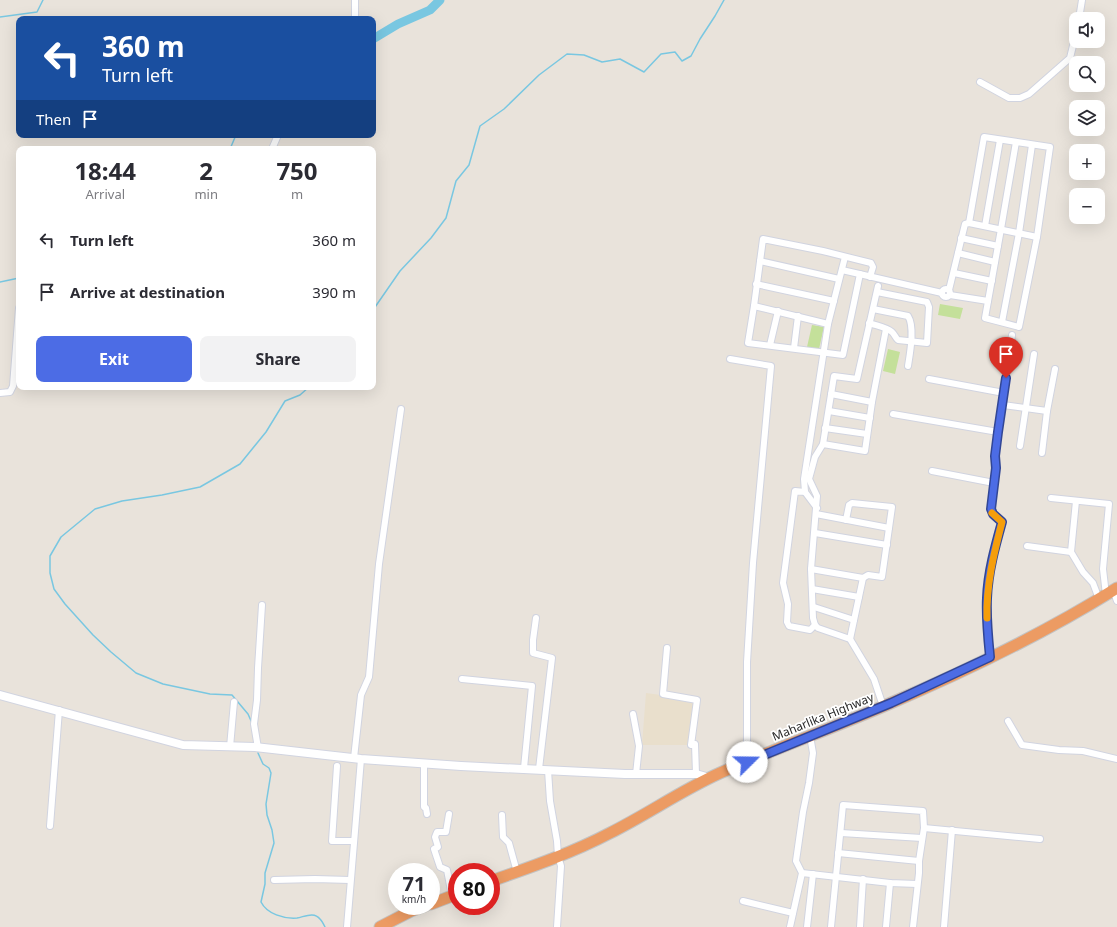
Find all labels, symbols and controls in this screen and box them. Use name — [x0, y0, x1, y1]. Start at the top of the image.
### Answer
map controls — [1069, 12, 1105, 224]
button: sound — [1069, 12, 1105, 48]
text: 360 m — [102, 27, 185, 65]
icon: left — [36, 32, 88, 84]
button: search — [1069, 56, 1105, 92]
text: Turn left — [102, 63, 173, 87]
button: layers — [1069, 100, 1105, 136]
icon: arrive — [79, 108, 101, 130]
text: Then — [36, 109, 71, 129]
button: + — [1069, 144, 1105, 180]
text: 18:44 — [74, 154, 136, 187]
text: 2 — [199, 154, 213, 187]
text: 750 — [276, 154, 318, 187]
text: Arrival — [85, 185, 125, 203]
text: min — [194, 185, 218, 203]
text: m — [291, 185, 303, 203]
button: − — [1069, 188, 1105, 224]
icon: left — [36, 229, 58, 251]
text: Turn left — [70, 230, 134, 250]
text: 360 m — [312, 230, 356, 250]
icon: arrive — [36, 281, 58, 303]
text: Arrive at destination — [70, 282, 225, 302]
text: 390 m — [312, 282, 356, 302]
button: Exit — [36, 336, 192, 382]
button: Share — [200, 336, 356, 382]
pin — [989, 337, 1023, 378]
icon: arrive — [995, 343, 1017, 365]
street label: Maharlika Highway — [769, 688, 877, 745]
position arrow — [726, 741, 768, 783]
speed limit sign: 80 — [448, 863, 500, 915]
text: 71 — [403, 870, 425, 897]
text: km/h — [402, 892, 426, 906]

